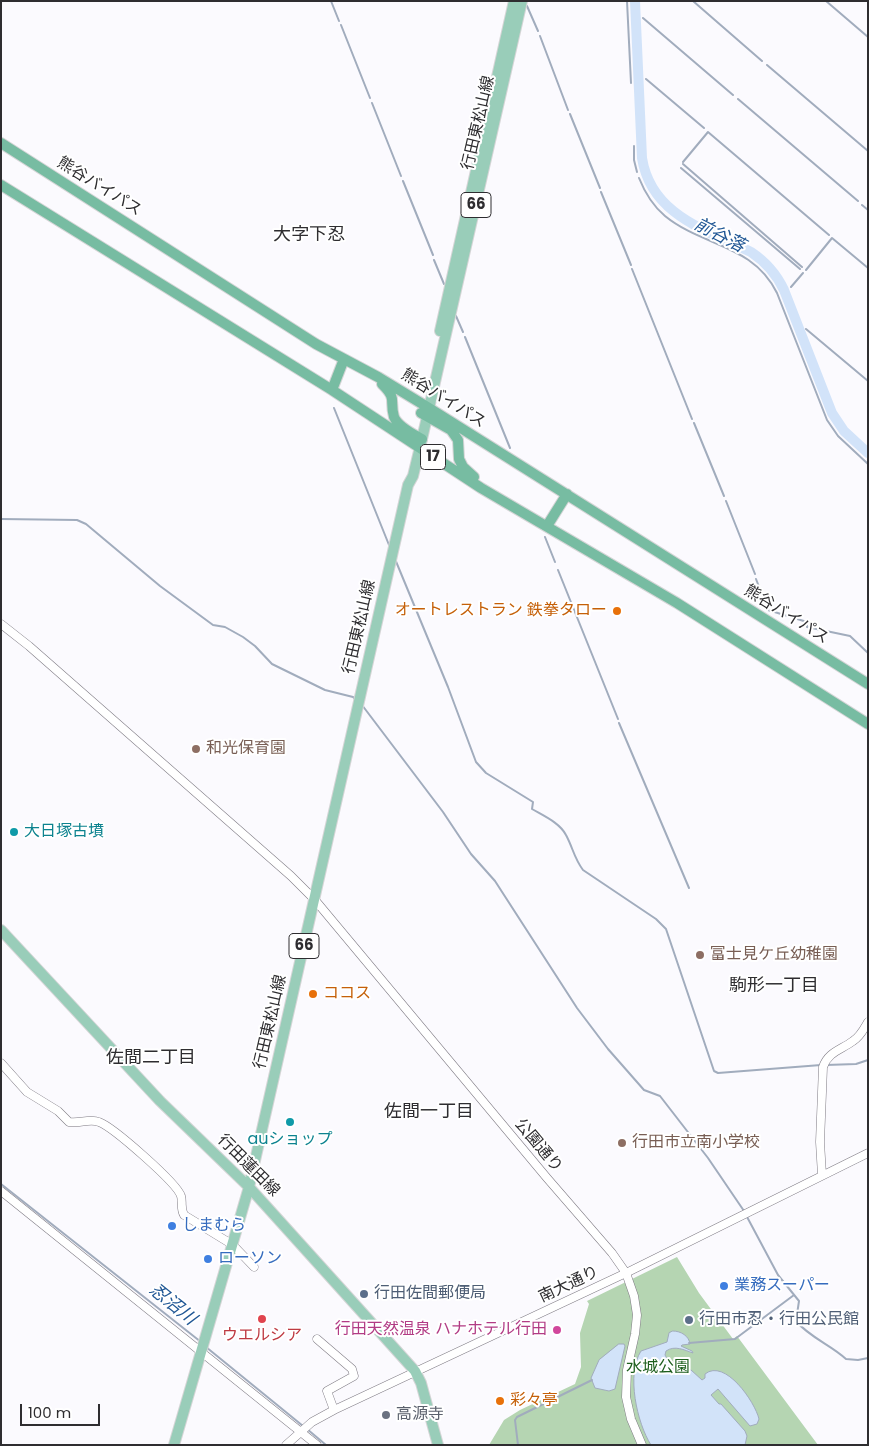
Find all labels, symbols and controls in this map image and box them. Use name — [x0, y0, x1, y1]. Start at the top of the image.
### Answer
street label: 行田東松山線 — [459, 74, 499, 172]
street label: 熊谷バイパス — [53, 153, 145, 221]
road number: 66 — [461, 192, 491, 218]
water label: 前谷落 — [690, 214, 748, 258]
district label: 大字下忍 — [273, 224, 345, 246]
street label: 熊谷バイパス — [397, 365, 489, 433]
road number: 17 — [420, 444, 446, 470]
street label: 行田東松山線 — [340, 578, 380, 676]
street label: 熊谷バイパス — [740, 581, 832, 649]
place label: オートレストラン 鉄拳タロー — [395, 601, 607, 621]
marker: オートレストラン 鉄拳タロー — [611, 605, 623, 617]
place label: 和光保育園 — [206, 739, 286, 759]
marker: 和光保育園 — [190, 743, 202, 755]
place label: 大日塚古墳 — [24, 822, 104, 842]
marker: 大日塚古墳 — [8, 826, 20, 838]
road number: 66 — [289, 934, 319, 958]
place label: 富士見ケ丘幼稚園 — [710, 945, 838, 965]
marker: 富士見ケ丘幼稚園 — [694, 949, 706, 961]
street label: 行田東松山線 — [251, 973, 291, 1071]
district label: 駒形一丁目 — [729, 975, 819, 997]
place label: ココス — [323, 984, 371, 1004]
marker: ココス — [307, 988, 319, 1000]
district label: 佐間二丁目 — [106, 1047, 196, 1069]
district label: 佐間一丁目 — [384, 1101, 474, 1123]
street label: 公園通り — [510, 1115, 566, 1177]
marker: auショップ — [284, 1116, 296, 1128]
place label: auショップ — [247, 1130, 333, 1150]
street label: 行田蓮田線 — [213, 1131, 283, 1201]
place label: 行田市立南小学校 — [632, 1133, 760, 1153]
marker: 行田市立南小学校 — [616, 1137, 628, 1149]
place label: しまむら — [182, 1216, 246, 1236]
marker: しまむら — [166, 1220, 178, 1232]
place label: ローソン — [218, 1249, 282, 1269]
marker: ローソン — [202, 1253, 214, 1265]
street label: 南大通り — [536, 1263, 602, 1307]
place label: 業務スーパー — [734, 1276, 830, 1296]
water label: 忍沼川 — [144, 1280, 200, 1330]
marker: 業務スーパー — [718, 1280, 730, 1292]
place label: 行田佐間郵便局 — [374, 1284, 486, 1304]
marker: 行田佐間郵便局 — [358, 1288, 370, 1300]
place label: 行田市忍・行田公民館 — [699, 1310, 859, 1330]
marker: ウエルシア — [256, 1313, 268, 1325]
marker: 行田市忍・行田公民館 — [683, 1314, 695, 1326]
place label: 行田天然温泉 ハナホテル行田 — [335, 1320, 547, 1340]
marker: 行田天然温泉 ハナホテル行田 — [551, 1324, 563, 1336]
place label: ウエルシア — [222, 1326, 302, 1346]
park label: 水城公園 — [626, 1358, 690, 1378]
place label: 彩々亭 — [510, 1391, 558, 1411]
scale bar — [22, 1394, 102, 1426]
marker: 彩々亭 — [494, 1395, 506, 1407]
text: 100 m — [28, 1402, 71, 1423]
place label: 高源寺 — [396, 1405, 444, 1425]
marker: 高源寺 — [380, 1409, 392, 1421]

